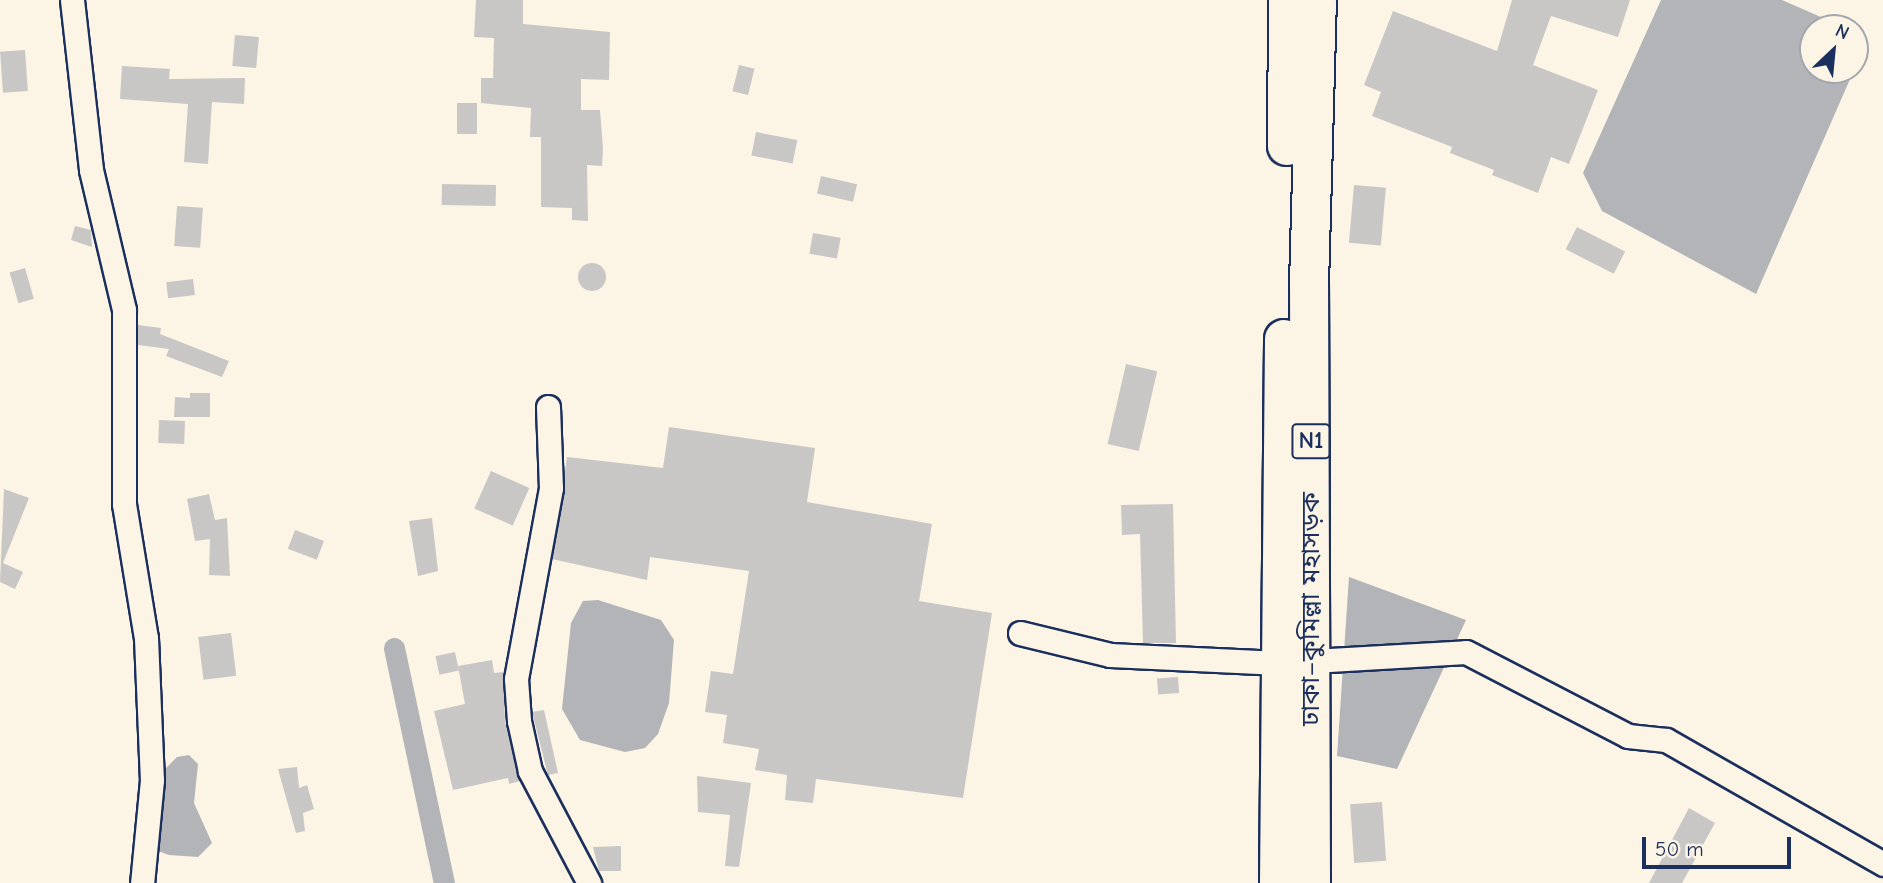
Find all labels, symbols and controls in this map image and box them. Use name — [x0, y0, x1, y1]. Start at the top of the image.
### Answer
north arrow — [1799, 14, 1869, 84]
text: N — [1832, 19, 1853, 45]
road number: N1 — [1290, 420, 1332, 462]
street label: ঢাকা–কুমিল্লা মহাসড়ক — [1296, 492, 1328, 726]
scale bar — [1645, 824, 1794, 868]
text: 50 m — [1655, 837, 1704, 861]

